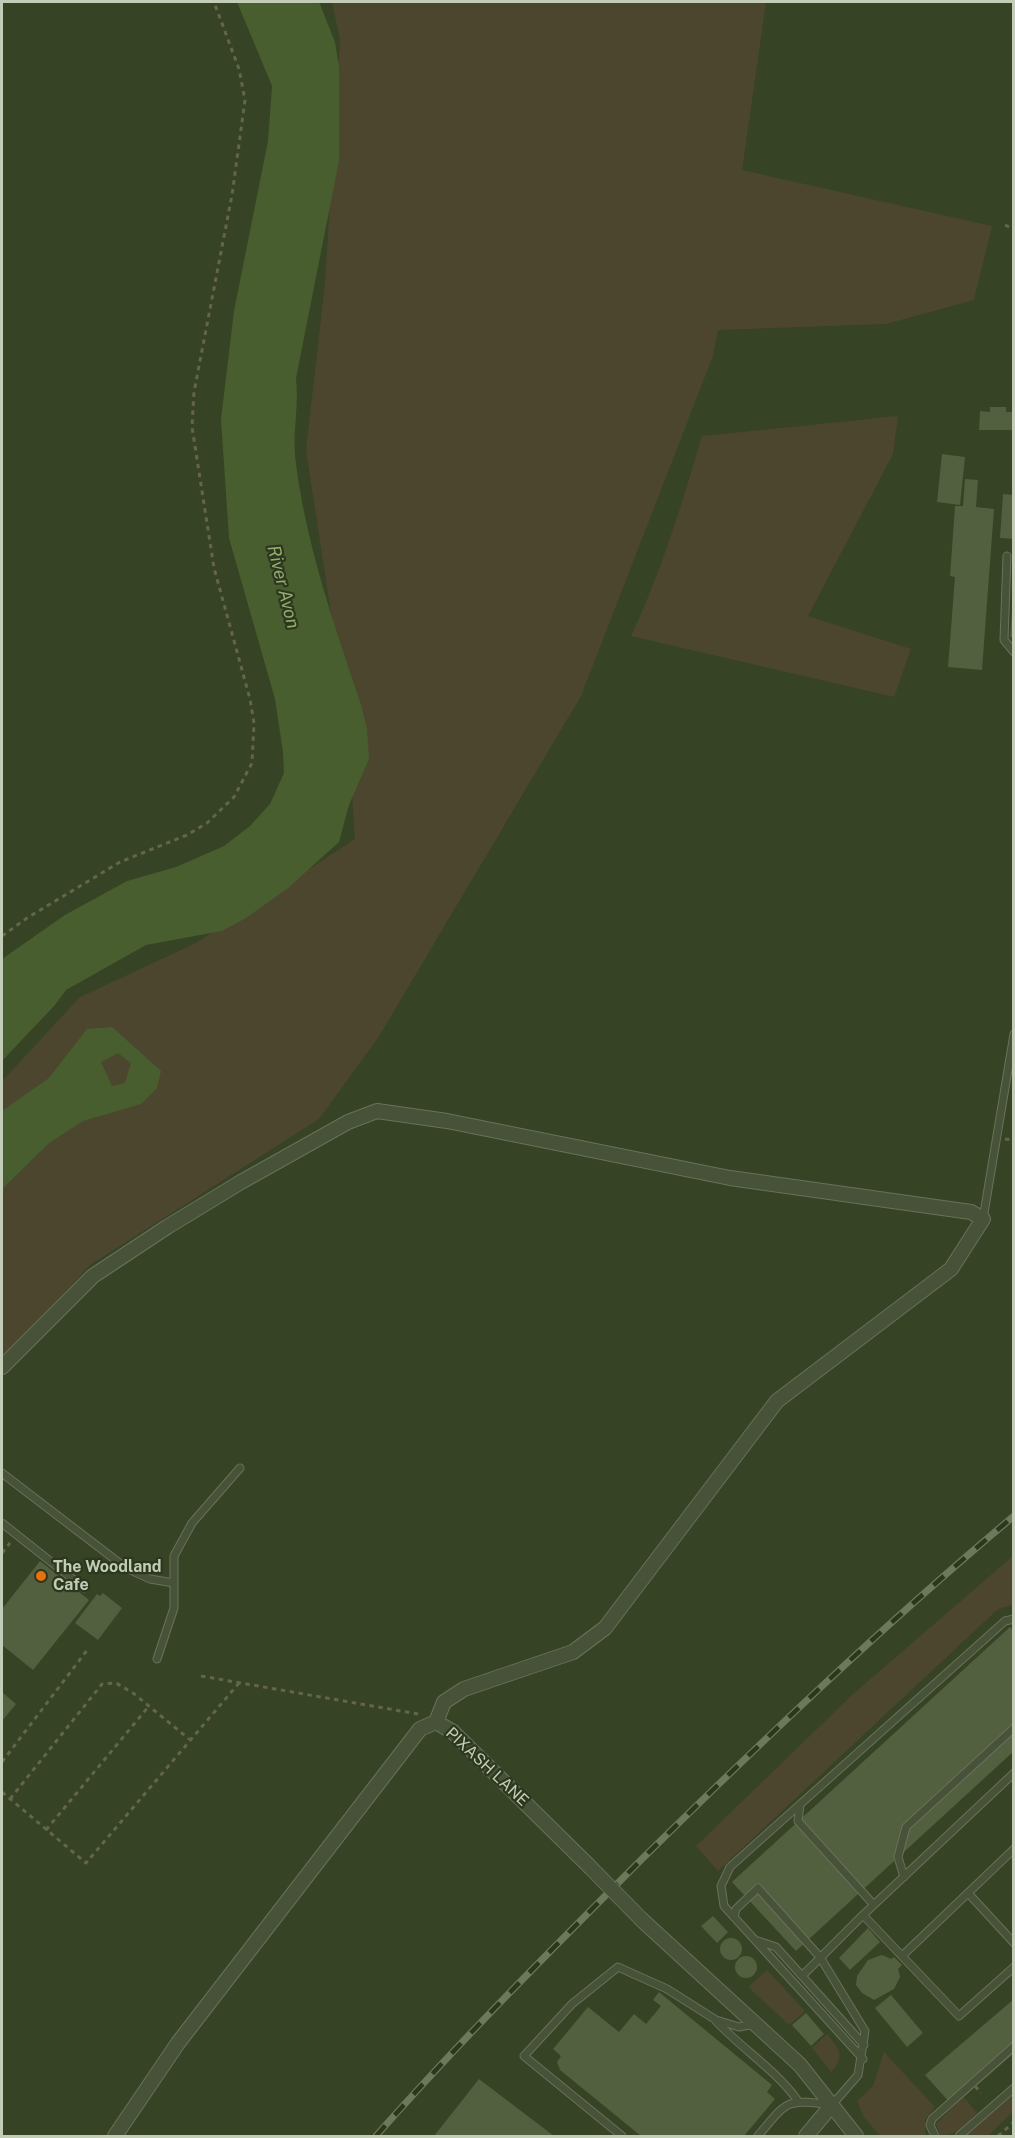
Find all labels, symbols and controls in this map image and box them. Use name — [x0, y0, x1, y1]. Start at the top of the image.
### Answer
water label: River Avon — [262, 543, 304, 631]
place label: The Woodland Cafe — [53, 1557, 161, 1595]
marker: The Woodland Cafe — [34, 1569, 48, 1583]
street label: PIXASH LANE — [442, 1724, 532, 1810]

